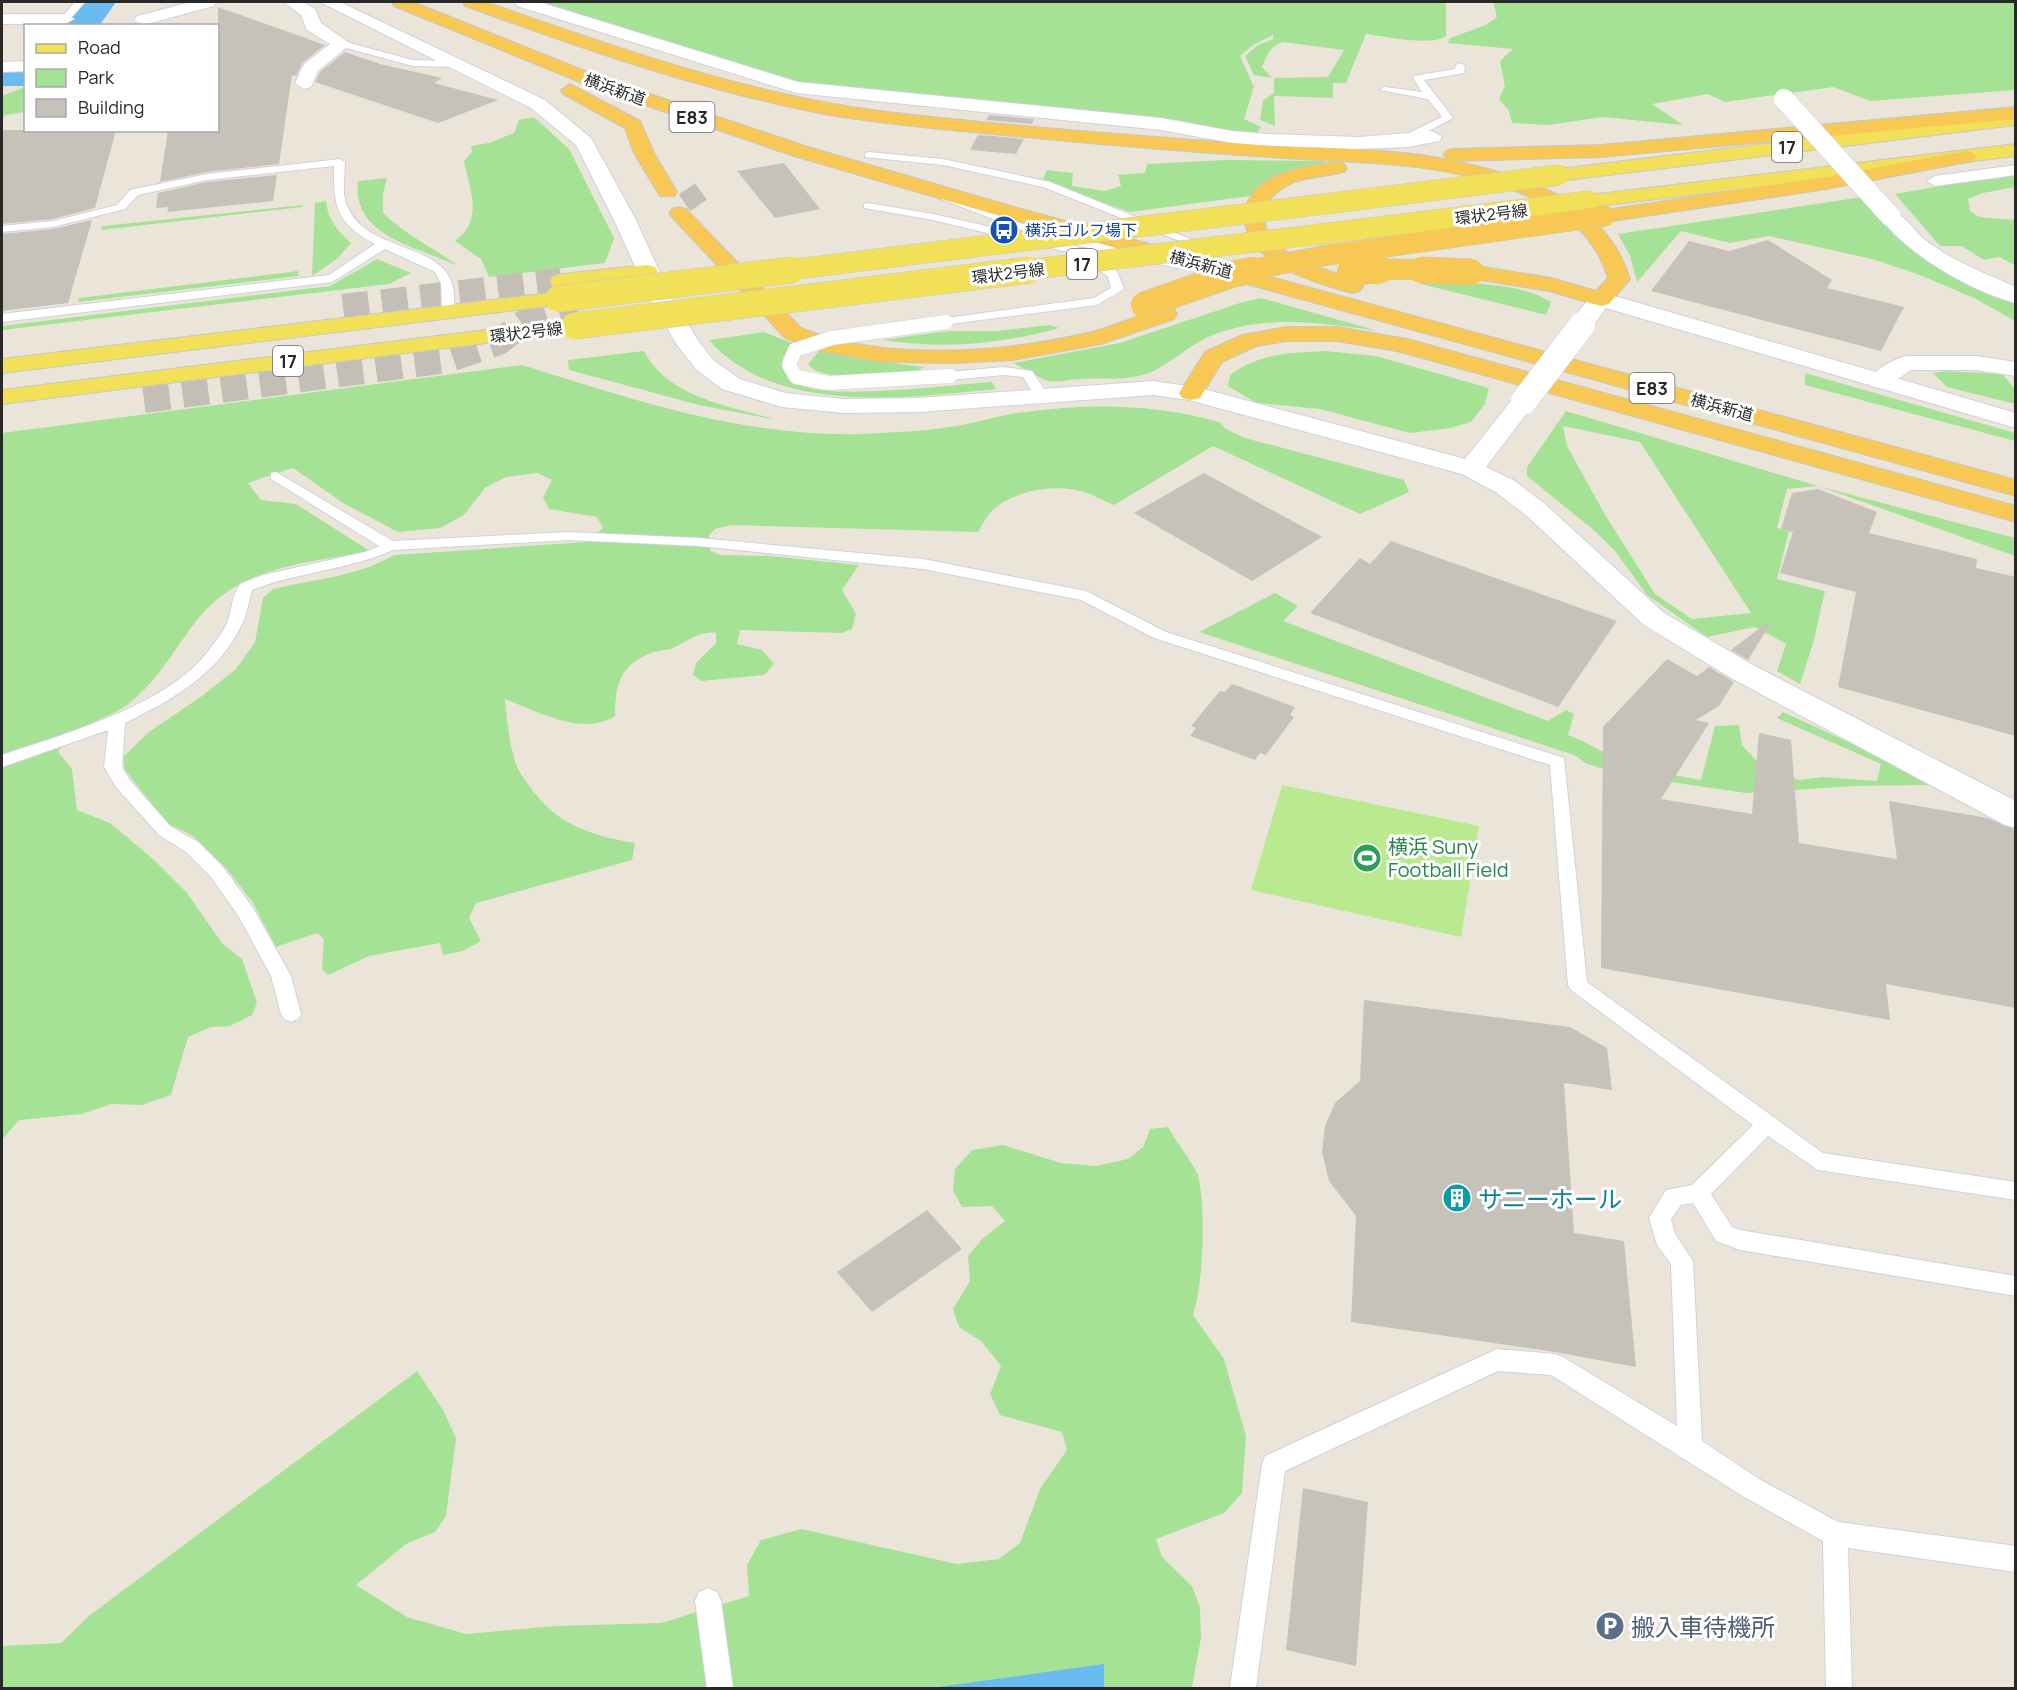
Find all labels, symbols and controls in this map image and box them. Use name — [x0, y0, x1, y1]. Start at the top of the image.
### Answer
legend — [24, 24, 219, 132]
text: Road — [78, 35, 121, 59]
text: Park — [78, 65, 115, 89]
street label: 横浜新道 — [581, 68, 649, 110]
text: Building — [78, 95, 144, 119]
road number: E83 — [670, 102, 714, 132]
road number: 17 — [1772, 132, 1802, 162]
street label: 環状2号線 — [1453, 199, 1529, 229]
bus stop icon: 横浜ゴルフ場下 — [988, 214, 1020, 246]
place label: 横浜ゴルフ場下 — [1025, 219, 1137, 241]
street label: 横浜新道 — [1167, 245, 1235, 283]
road number: 17 — [1067, 249, 1097, 279]
street label: 環状2号線 — [970, 258, 1046, 288]
street label: 環状2号線 — [488, 317, 564, 347]
road number: 17 — [273, 346, 303, 376]
road number: E83 — [1630, 373, 1674, 403]
street label: 横浜新道 — [1688, 388, 1756, 426]
place label: 横浜 Suny Football Field — [1388, 833, 1509, 883]
sports icon: 横浜 Suny Football Field — [1351, 842, 1383, 874]
building icon: サニーホール — [1441, 1182, 1473, 1214]
place label: サニーホール — [1478, 1182, 1622, 1215]
parking icon: 搬入車待機所 — [1594, 1610, 1626, 1642]
place label: 搬入車待機所 — [1631, 1610, 1775, 1643]

